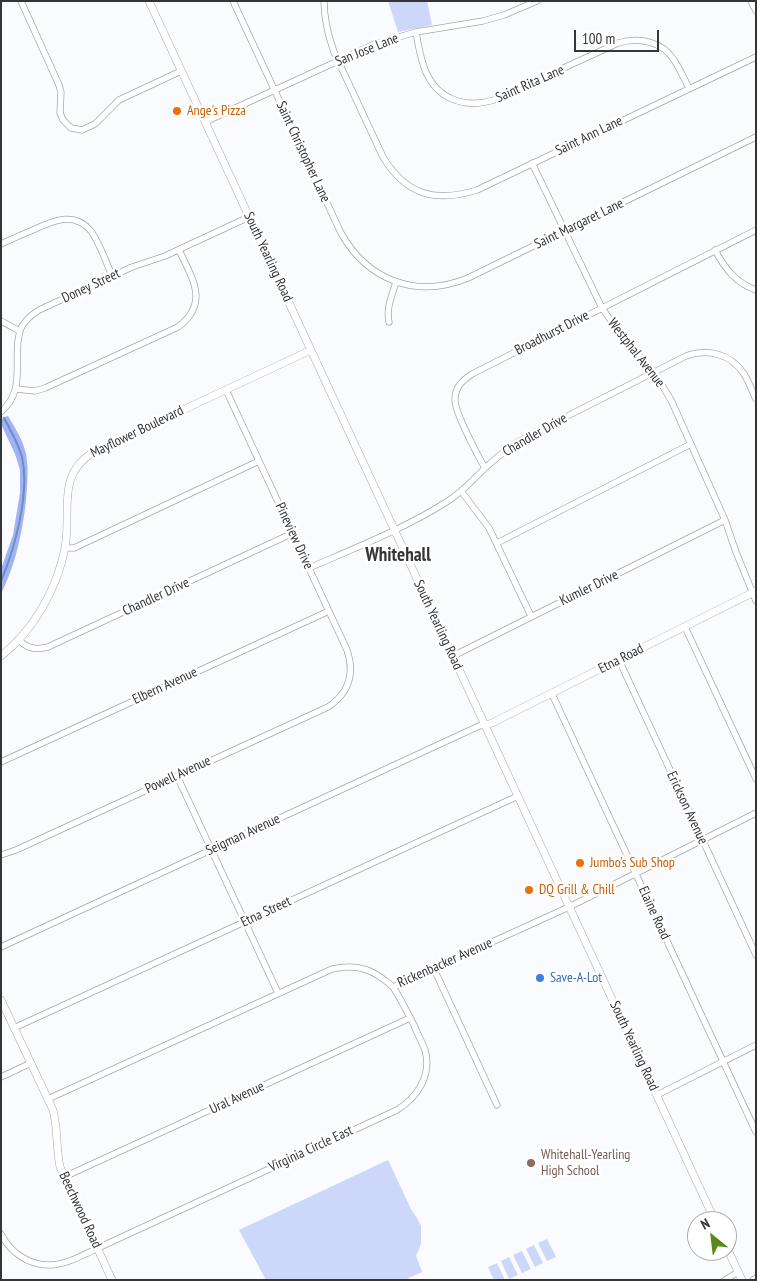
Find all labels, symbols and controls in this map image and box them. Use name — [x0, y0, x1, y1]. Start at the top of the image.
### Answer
scale bar — [577, 20, 662, 52]
text: 100 m — [582, 29, 615, 48]
street label: San Jose Lane — [333, 30, 401, 70]
street label: Saint Rita Lane — [493, 61, 567, 107]
street label: Saint Christopher Lane — [272, 99, 334, 205]
place label: Ange's Pizza — [187, 103, 246, 119]
marker: Ange's Pizza — [171, 105, 183, 117]
street label: Saint Ann Lane — [553, 113, 625, 159]
street label: Saint Margaret Lane — [532, 195, 626, 253]
street label: South Yearling Road — [240, 209, 296, 305]
street label: Doney Street — [59, 265, 123, 307]
street label: Broadhurst Drive — [512, 307, 592, 359]
street label: Westphal Avenue — [604, 315, 668, 391]
street label: Mayflower Boulevard — [88, 402, 186, 462]
street label: Chandler Drive — [500, 410, 570, 460]
street label: Pineview Drive — [271, 500, 317, 572]
district label: Whitehall — [365, 545, 431, 567]
street label: Kumler Drive — [557, 567, 621, 609]
street label: Chandler Drive — [120, 574, 192, 620]
street label: South Yearling Road — [410, 577, 466, 673]
street label: Etna Road — [596, 641, 646, 677]
street label: Elbern Avenue — [130, 664, 200, 708]
street label: Powell Avenue — [142, 752, 214, 798]
street label: Erickson Avenue — [663, 769, 711, 847]
street label: Seigman Avenue — [203, 810, 283, 860]
place label: Jumbo's Sub Shop — [590, 855, 675, 871]
marker: Jumbo's Sub Shop — [574, 857, 586, 869]
place label: DQ Grill & Chill — [539, 882, 615, 898]
marker: DQ Grill & Chill — [523, 884, 535, 896]
street label: Elaine Road — [634, 884, 674, 942]
street label: Etna Street — [238, 893, 294, 931]
street label: Rickenbacker Avenue — [395, 935, 495, 991]
place label: Save-A-Lot — [550, 970, 602, 986]
marker: Save-A-Lot — [534, 972, 546, 984]
street label: South Yearling Road — [606, 998, 662, 1094]
street label: Ural Avenue — [207, 1078, 267, 1118]
street label: Virginia Circle East — [266, 1122, 356, 1176]
place label: Whitehall-Yearling High School — [541, 1147, 630, 1180]
marker: Whitehall-Yearling High School — [525, 1157, 537, 1169]
street label: Beechwood Road — [55, 1169, 105, 1251]
north arrow — [687, 1211, 737, 1261]
text: N — [698, 1214, 713, 1233]

